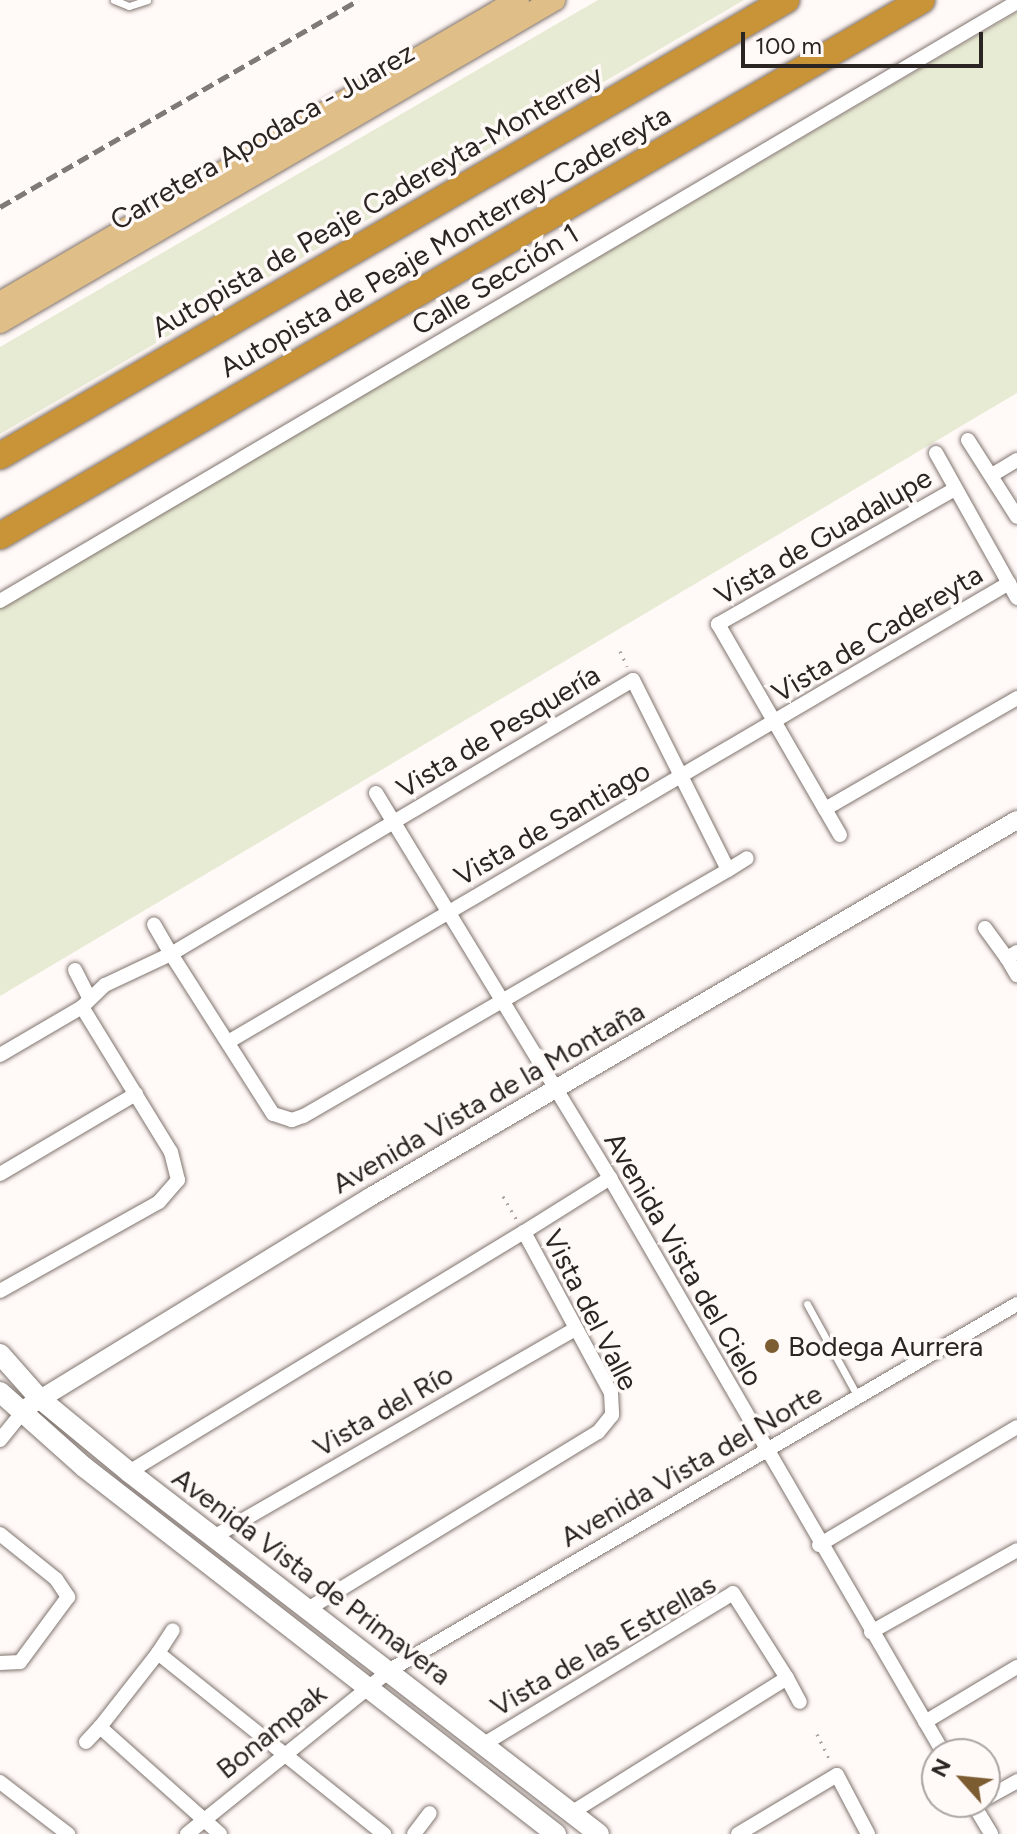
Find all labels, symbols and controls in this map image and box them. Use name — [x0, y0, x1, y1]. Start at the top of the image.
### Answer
scale bar — [745, 16, 987, 66]
text: 100 m — [755, 31, 822, 60]
street label: Carretera Apodaca - Juarez — [104, 35, 420, 237]
street label: Autopista de Peaje Cadereyta-Monterrey — [146, 58, 608, 344]
street label: Autopista de Peaje Monterrey-Cadereyta — [214, 98, 676, 384]
street label: Calle Sección 1 — [406, 216, 584, 342]
street label: Vista de Guadalupe — [709, 460, 937, 612]
street label: Vista de Cadereyta — [766, 557, 988, 709]
street label: Vista de Pesquería — [390, 657, 606, 805]
street label: Vista de Santiago — [448, 753, 656, 893]
street label: Avenida Vista de la Montaña — [326, 994, 650, 1200]
street label: Avenida Vista del Cielo — [598, 1126, 770, 1392]
street label: Vista del Valle — [536, 1224, 646, 1396]
place label: Bodega Aurrera — [788, 1329, 983, 1363]
marker: Bodega Aurrera — [763, 1337, 781, 1355]
street label: Vista del Río — [307, 1357, 459, 1463]
street label: Avenida Vista del Norte — [554, 1376, 828, 1554]
street label: Avenida Vista de Primavera — [166, 1460, 458, 1692]
street label: Vista de las Estrellas — [484, 1567, 722, 1723]
street label: Bonampak — [209, 1677, 333, 1785]
north arrow — [921, 1738, 1001, 1818]
text: N — [925, 1754, 957, 1782]

